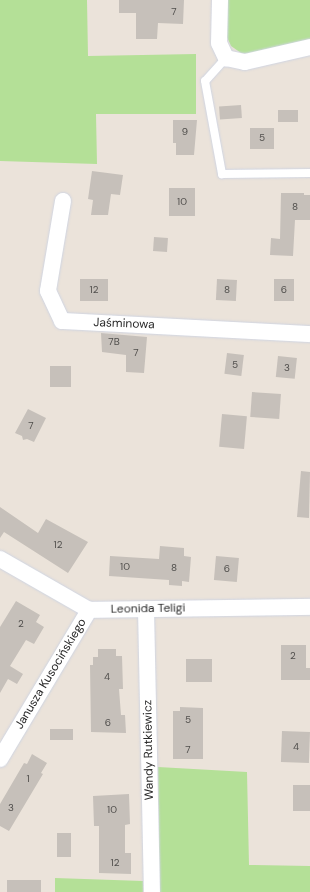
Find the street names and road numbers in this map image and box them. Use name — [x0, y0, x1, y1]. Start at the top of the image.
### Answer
street label: Jaśminowa — [93, 316, 155, 332]
street label: Leonida Teligi — [111, 601, 185, 617]
street label: Janusza Kusocińskiego — [12, 616, 90, 732]
street label: Wandy Rutkiewicz — [141, 700, 157, 800]

